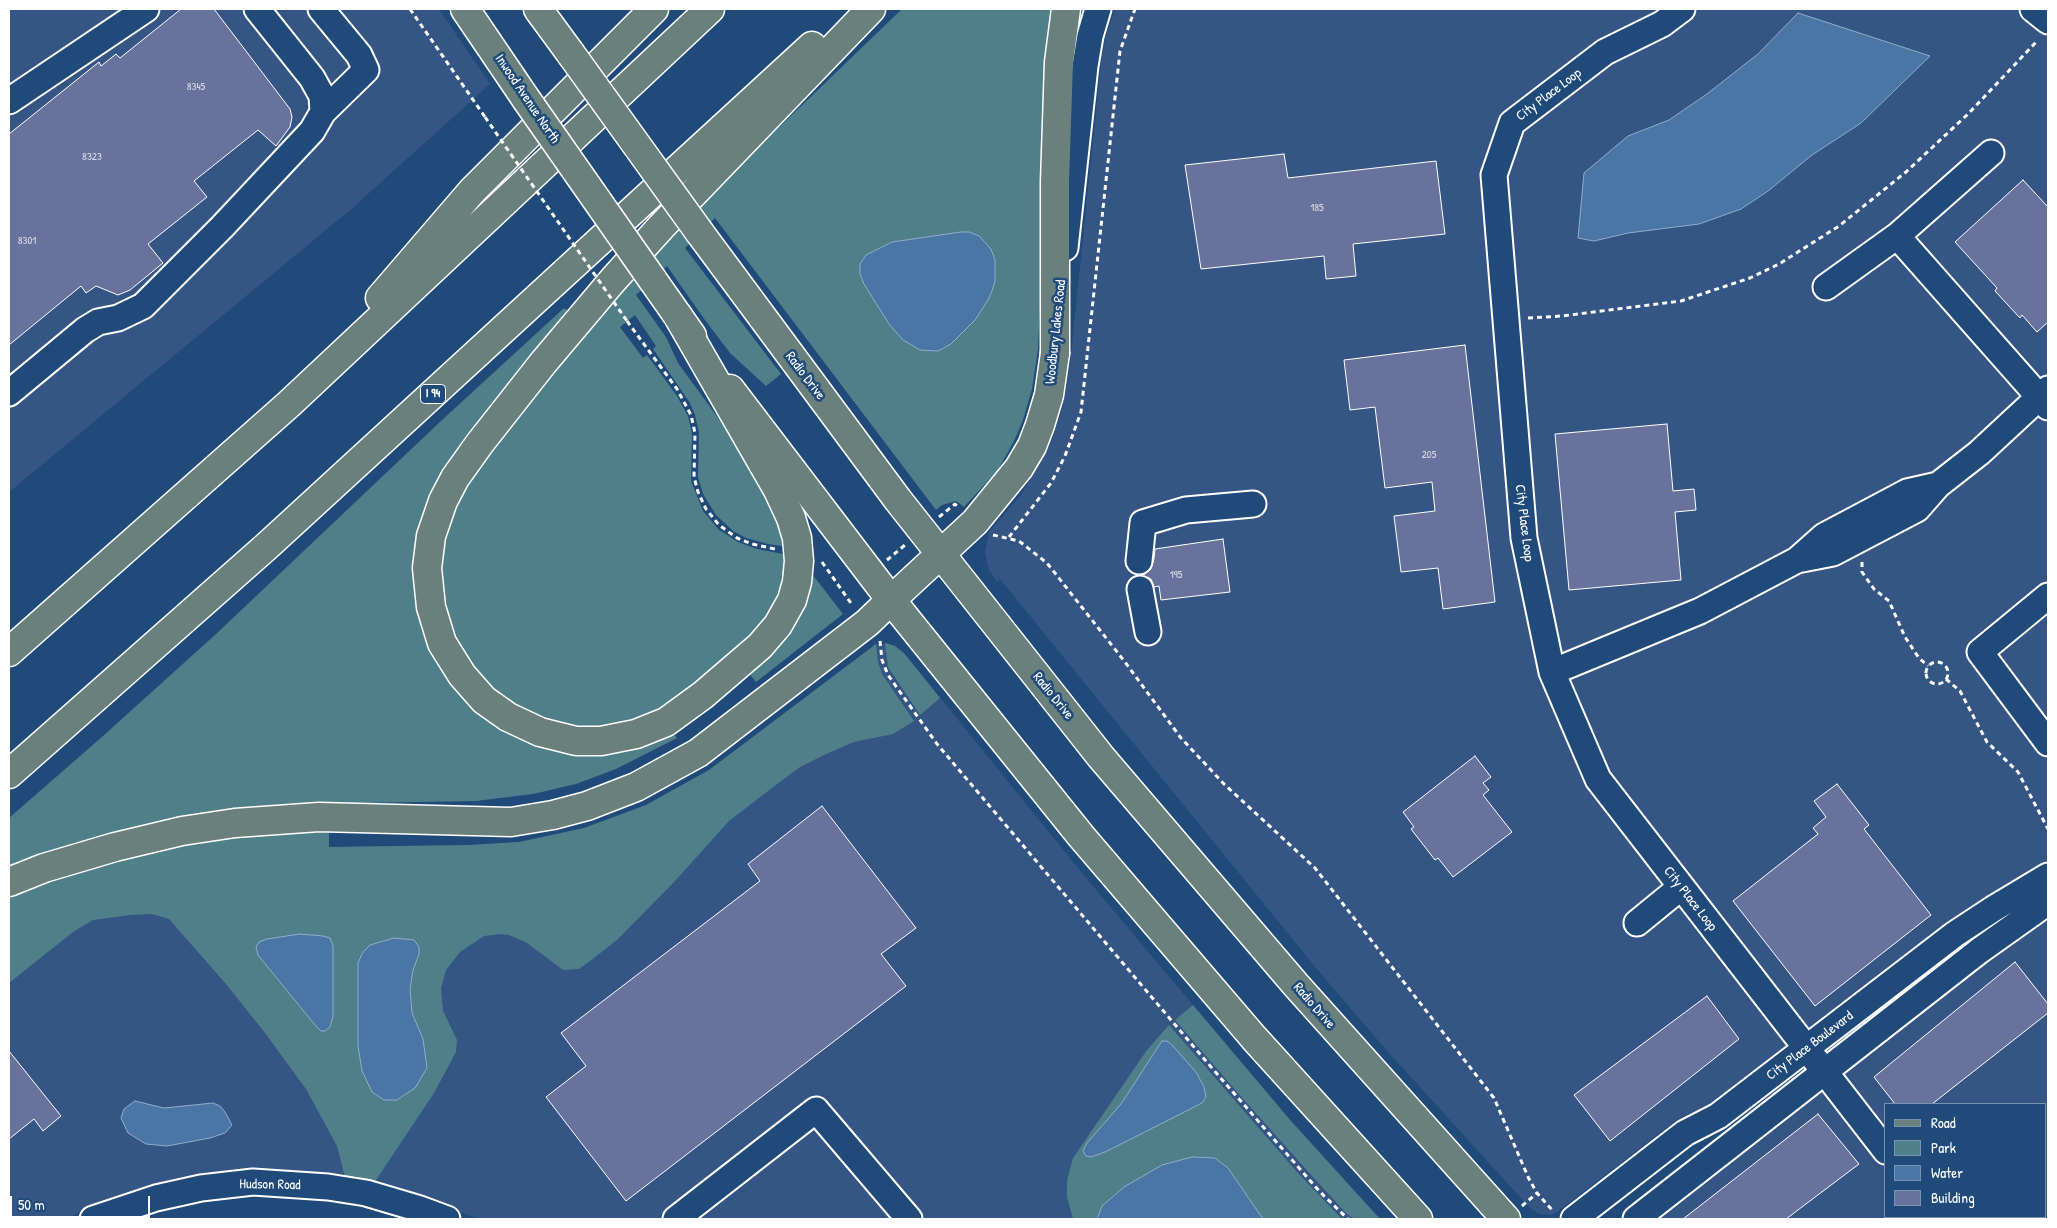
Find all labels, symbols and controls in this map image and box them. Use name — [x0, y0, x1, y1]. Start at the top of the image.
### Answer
street label: Inwood Avenue North — [491, 51, 563, 147]
street label: City Place Loop — [1513, 65, 1585, 125]
house number: 8345 — [187, 80, 205, 94]
house number: 8323 — [82, 150, 102, 164]
house number: 185 — [1310, 201, 1324, 215]
house number: 8301 — [18, 234, 36, 248]
street label: Woodbury Lakes Road — [1042, 279, 1070, 385]
street label: Radio Drive — [782, 349, 828, 403]
road number: I 94 — [420, 384, 446, 404]
house number: 205 — [1422, 448, 1436, 462]
street label: City Place Loop — [1511, 484, 1537, 562]
house number: 195 — [1170, 568, 1182, 582]
street label: Radio Drive — [1029, 669, 1077, 723]
street label: City Place Loop — [1660, 863, 1720, 935]
street label: Radio Drive — [1289, 979, 1339, 1033]
street label: City Place Boulevard — [1763, 1008, 1857, 1084]
legend — [1884, 1103, 2047, 1218]
text: Road — [1931, 1112, 1956, 1133]
text: Park — [1931, 1137, 1956, 1158]
text: Water — [1931, 1162, 1963, 1183]
street label: Hudson Road — [239, 1176, 301, 1194]
scale bar — [12, 1186, 152, 1218]
text: Building — [1931, 1187, 1975, 1208]
text: 50 m — [18, 1194, 45, 1215]

